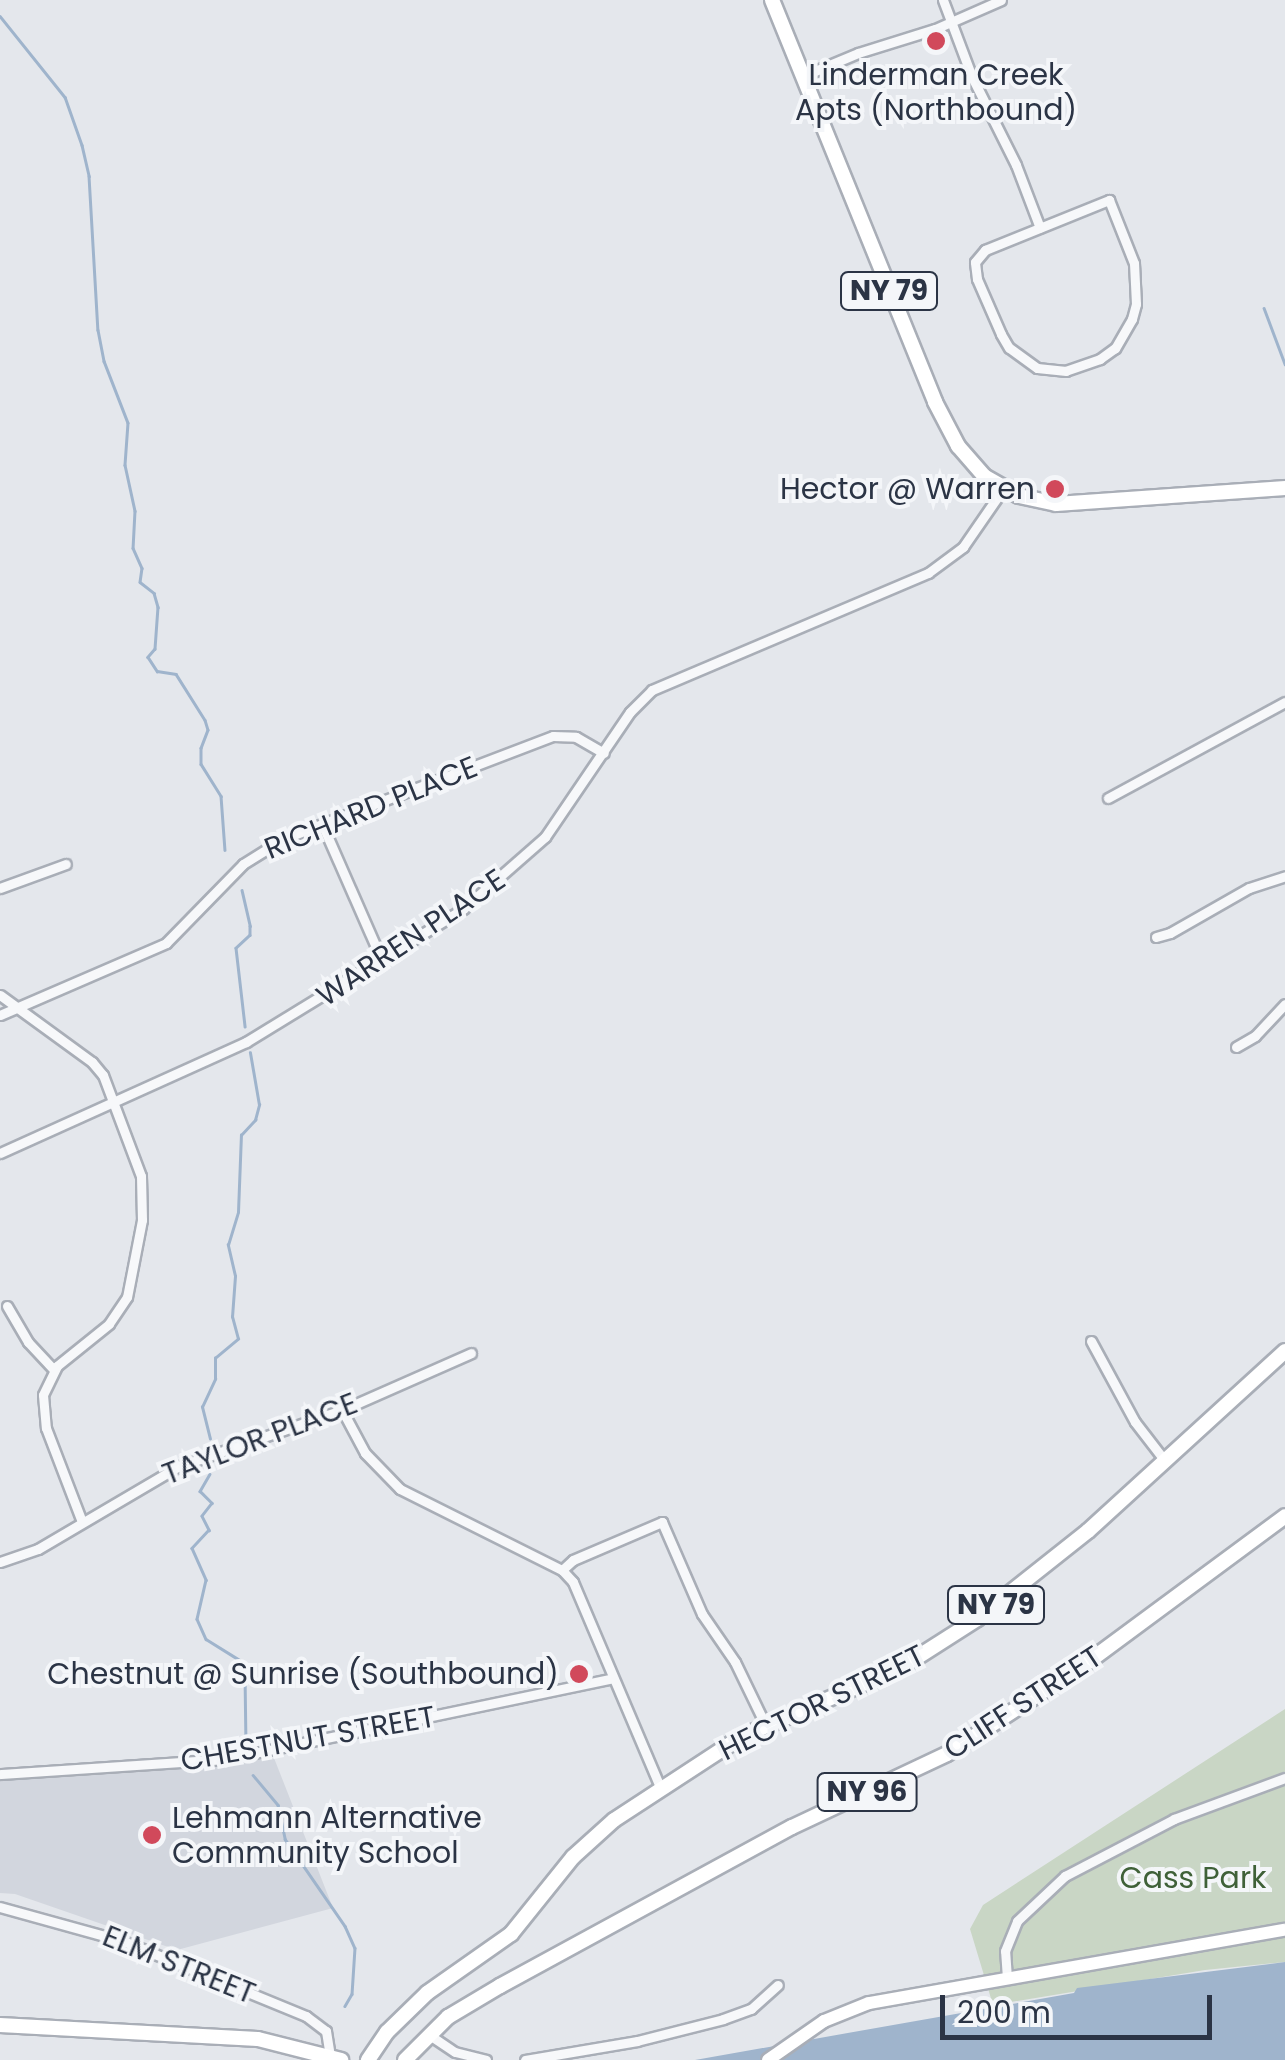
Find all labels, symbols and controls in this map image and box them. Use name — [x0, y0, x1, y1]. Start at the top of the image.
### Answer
marker: Linderman Creek Apts (Northbound) — [925, 30, 947, 52]
place label: Linderman Creek Apts (Northbound) — [795, 57, 1077, 128]
road number: NY 79 — [839, 268, 939, 314]
place label: Hector @ Warren — [780, 471, 1035, 507]
marker: Hector @ Warren — [1044, 478, 1066, 500]
street label: RICHARD PLACE — [259, 749, 483, 867]
street label: WARREN PLACE — [310, 862, 512, 1014]
street label: TAYLOR PLACE — [157, 1385, 363, 1493]
road number: NY 79 — [946, 1582, 1046, 1628]
street label: HECTOR STREET — [713, 1638, 931, 1768]
street label: CLIFF STREET — [937, 1639, 1109, 1767]
place label: Chestnut @ Sunrise (Southbound) — [47, 1656, 559, 1692]
marker: Chestnut @ Sunrise (Southbound) — [568, 1663, 590, 1685]
street label: CHESTNUT STREET — [178, 1699, 438, 1779]
road number: NY 96 — [814, 1769, 920, 1815]
place label: Lehmann Alternative Community School — [172, 1800, 482, 1870]
marker: Lehmann Alternative Community School — [141, 1824, 163, 1846]
park label: Cass Park — [1119, 1860, 1267, 1896]
street label: ELM STREET — [97, 1918, 261, 2012]
scale bar — [945, 1975, 1218, 2037]
text: 200 m — [957, 1991, 1051, 2034]

